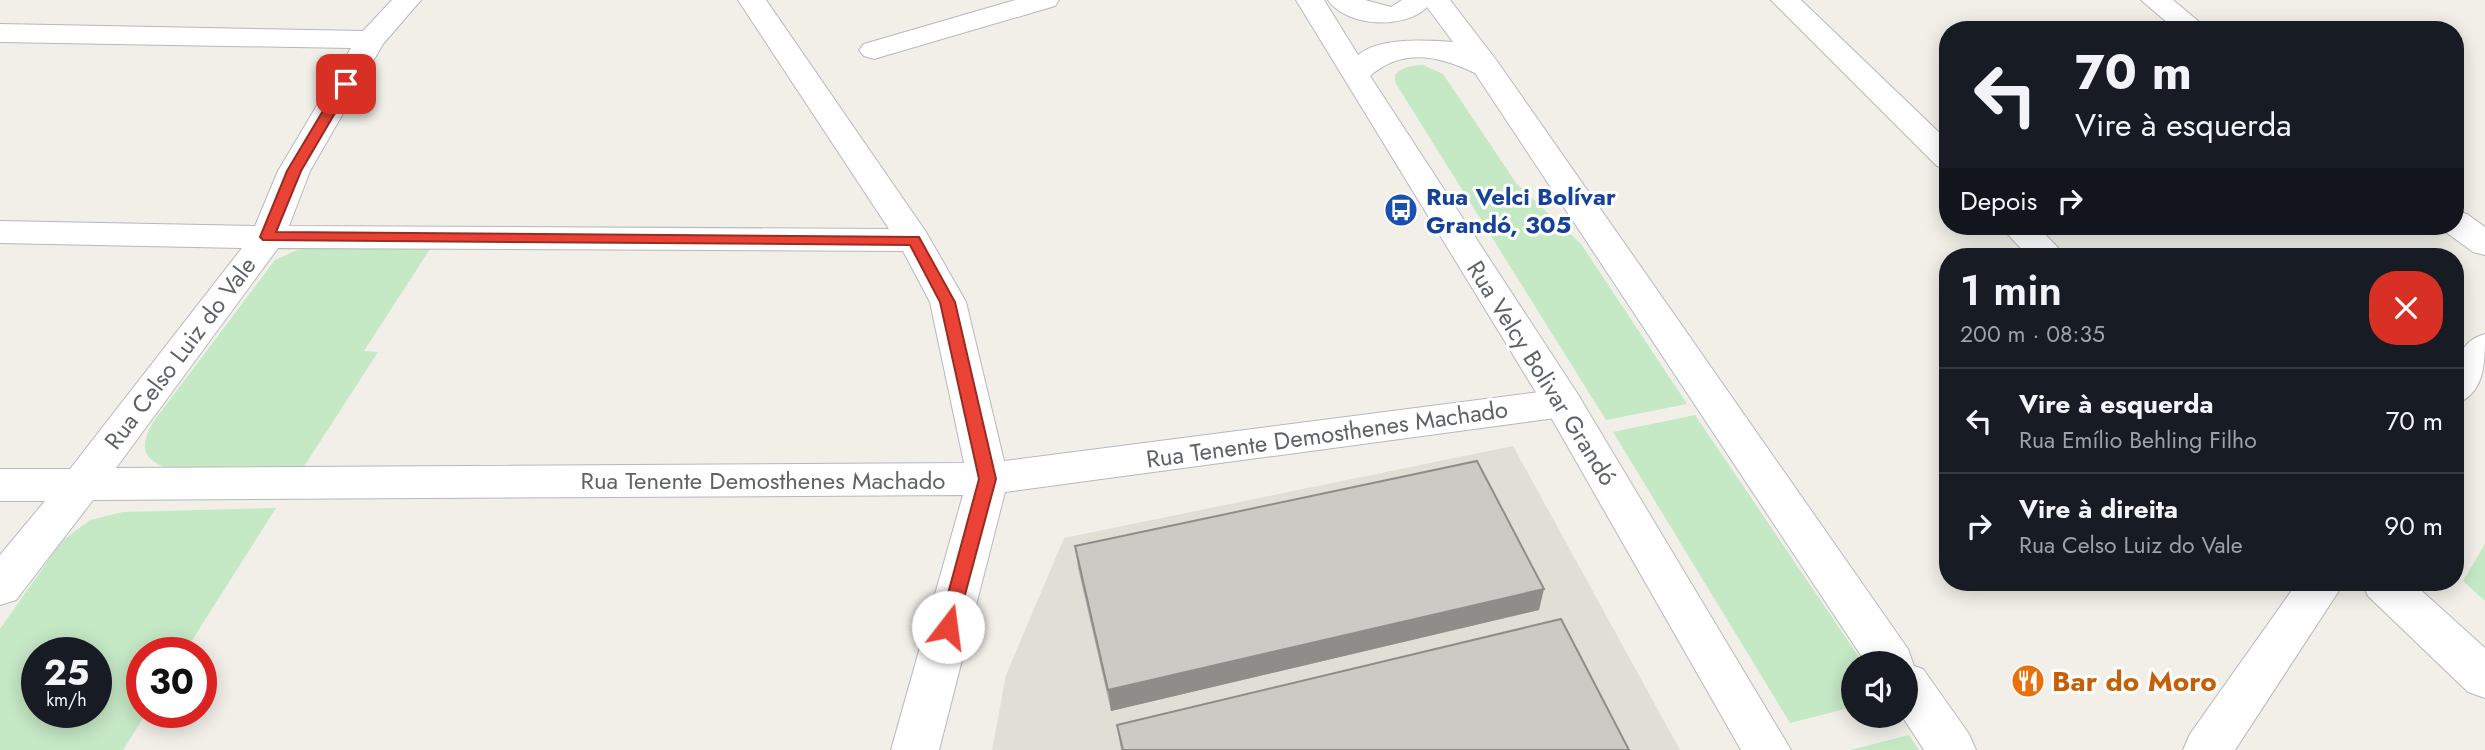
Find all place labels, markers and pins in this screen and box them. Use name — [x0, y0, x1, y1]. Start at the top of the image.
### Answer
pin — [316, 54, 376, 114]
place label: Rua Velci Bolívar Grandó, 305 — [1426, 179, 1616, 242]
bus stop icon: Rua Velci Bolívar Grandó, 305 — [1382, 191, 1420, 229]
place label: Bar do Moro — [2052, 661, 2217, 702]
restaurant icon: Bar do Moro — [2009, 662, 2047, 700]

